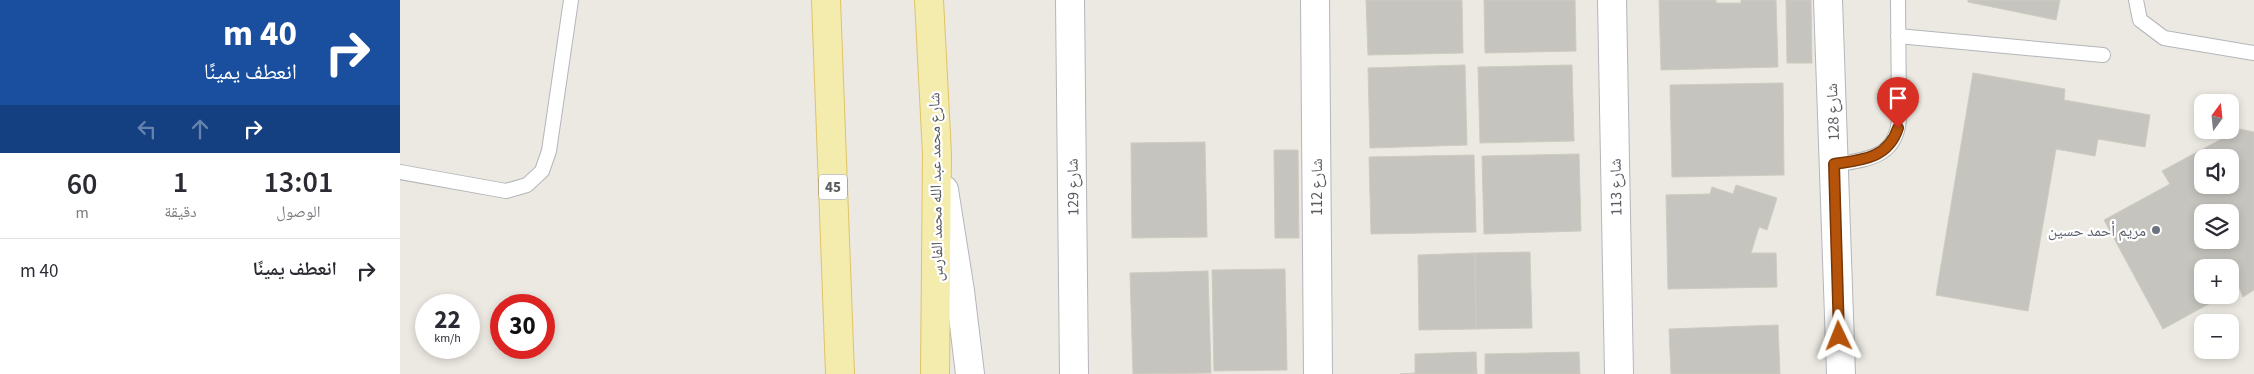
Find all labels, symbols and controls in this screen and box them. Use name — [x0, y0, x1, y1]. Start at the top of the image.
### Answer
text: 40 m — [223, 9, 297, 59]
icon: right — [315, 20, 380, 85]
text: انعطف يمينًا — [204, 56, 297, 88]
pin — [1877, 77, 1919, 128]
street label: شارع 128 — [1821, 83, 1845, 141]
icon: arrive — [1884, 84, 1912, 112]
street label: شارع محمد عبد الله محمد الفارس — [923, 92, 949, 282]
north arrow — [2194, 94, 2239, 139]
map controls — [2194, 94, 2239, 359]
icon: left — [133, 115, 161, 143]
icon: ahead — [186, 115, 214, 143]
icon: right — [239, 115, 267, 143]
button: sound — [2194, 149, 2239, 194]
street label: شارع 129 — [1061, 158, 1084, 216]
street label: شارع 112 — [1306, 158, 1328, 216]
street label: شارع 113 — [1604, 158, 1627, 216]
text: 1 — [173, 161, 188, 204]
text: 13:01 — [263, 161, 333, 204]
text: 60 — [67, 163, 98, 206]
road number: 45 — [819, 174, 847, 200]
text: دقيقة — [164, 201, 197, 223]
text: الوصول — [276, 201, 321, 223]
text: m — [75, 202, 89, 224]
button: layers — [2194, 204, 2239, 249]
place label: مريم أحمد حسين — [2048, 220, 2146, 242]
marker: مريم أحمد حسين — [2150, 224, 2162, 236]
text: انعطف يمينًا — [253, 256, 337, 283]
icon: right — [352, 257, 380, 285]
text: 40 m — [20, 258, 58, 285]
button: + — [2194, 259, 2239, 304]
speed limit sign: 30 — [490, 294, 555, 359]
text: 22 — [434, 302, 461, 338]
position arrow — [1812, 309, 1864, 361]
button: − — [2194, 314, 2239, 359]
text: km/h — [434, 330, 461, 347]

